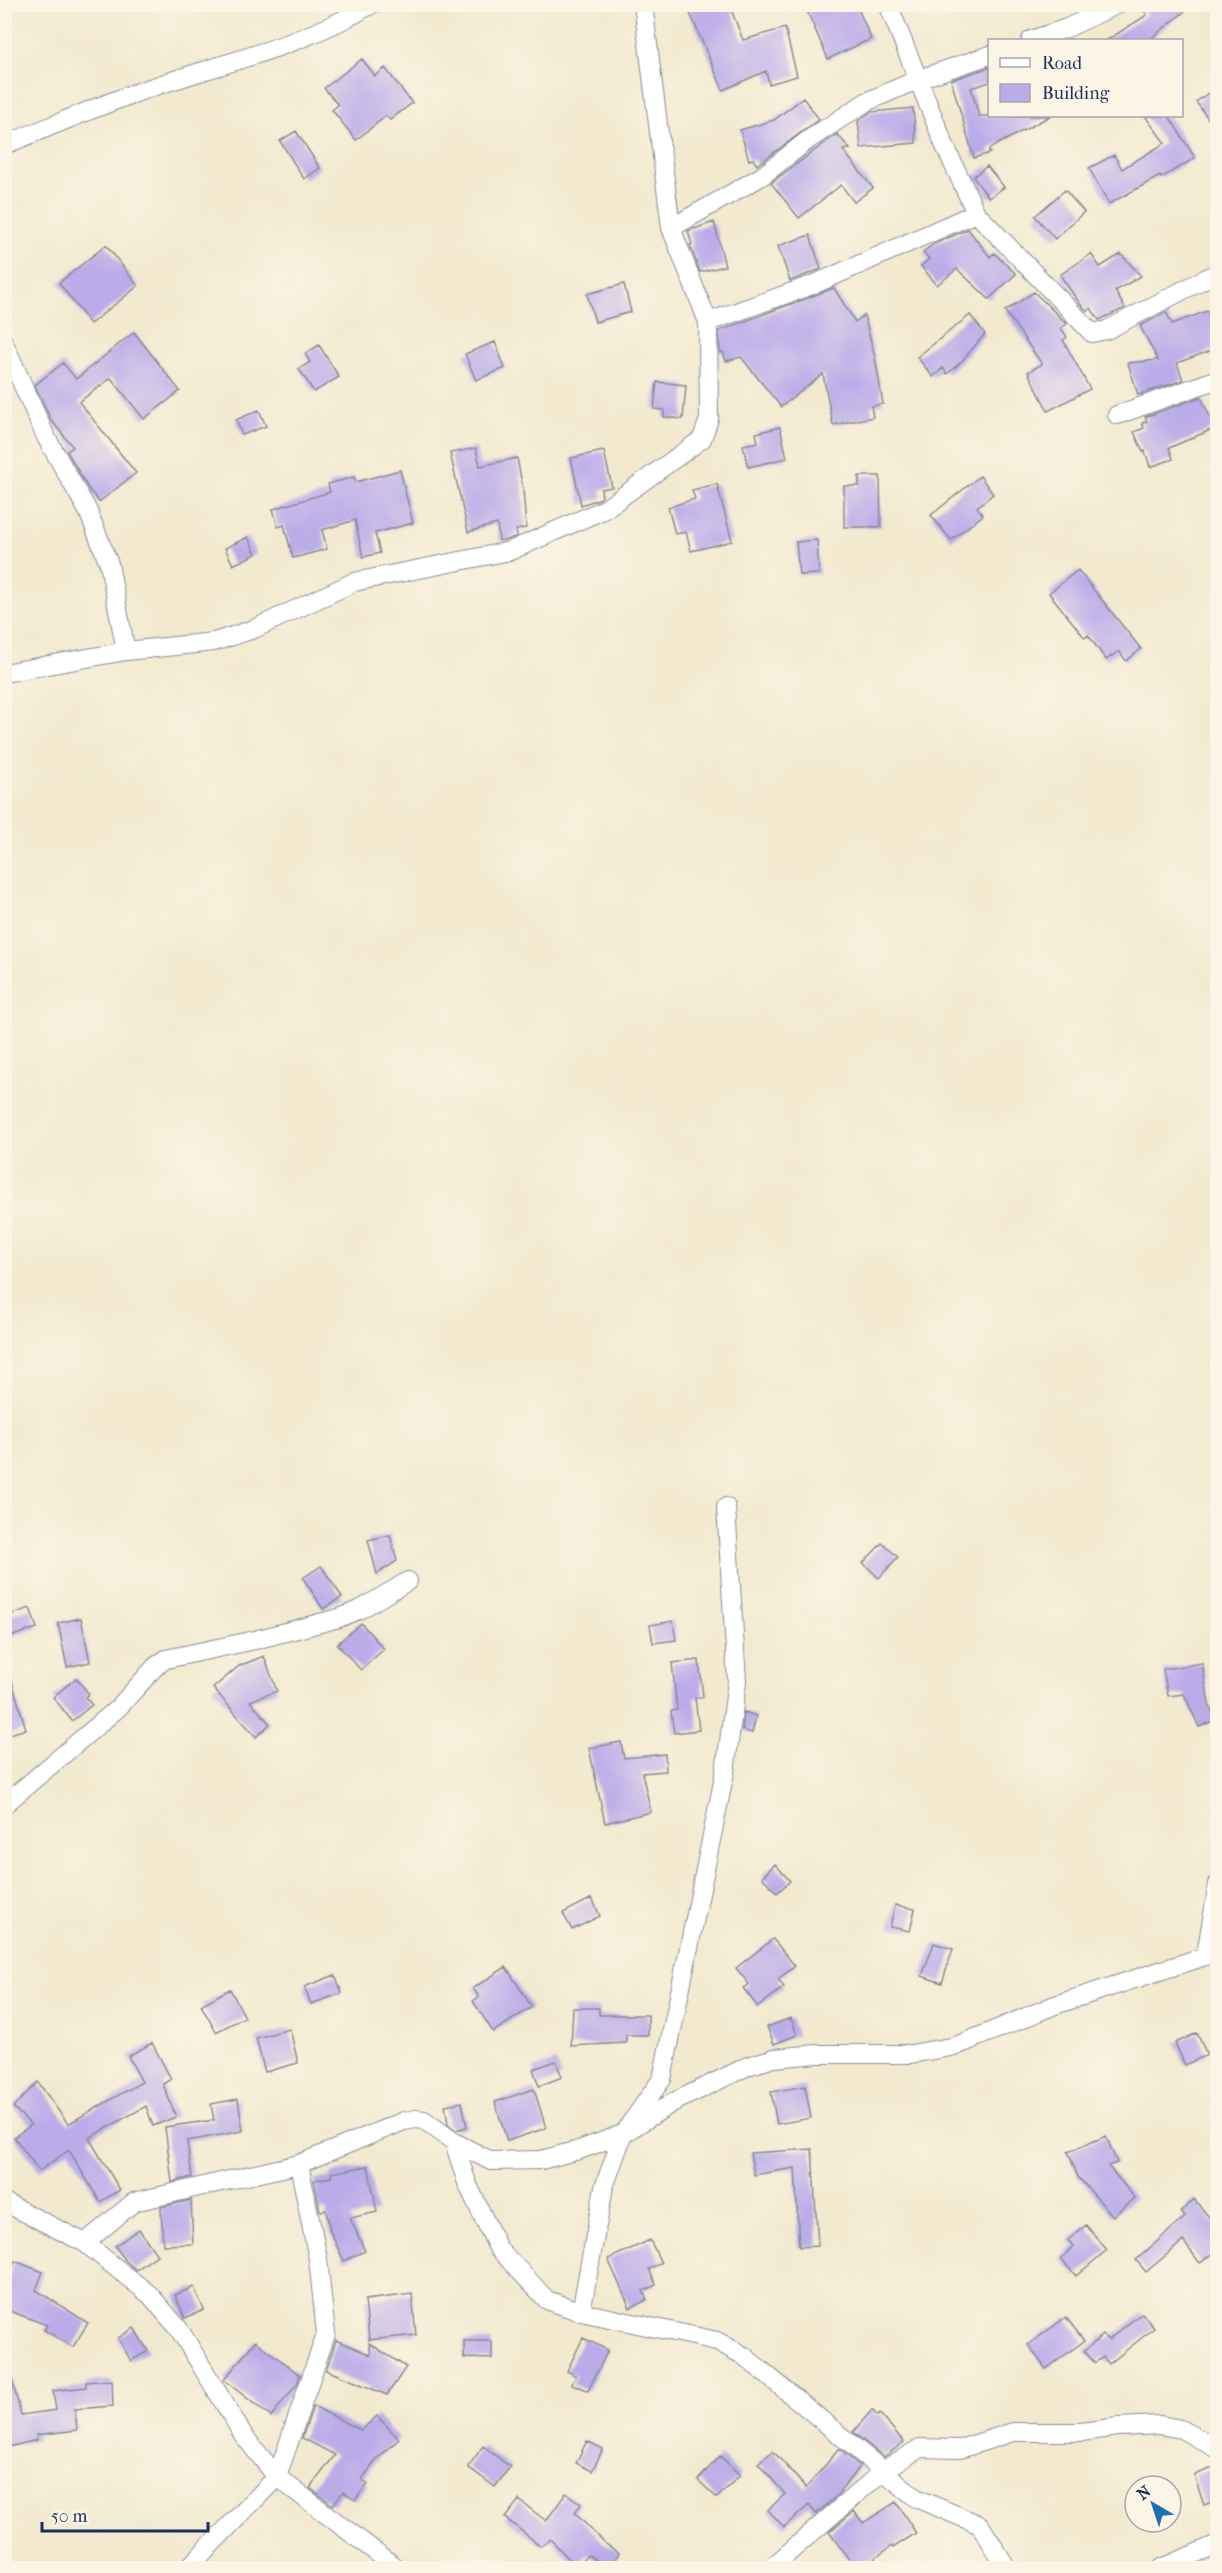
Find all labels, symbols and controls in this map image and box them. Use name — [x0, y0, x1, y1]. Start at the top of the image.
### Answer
legend — [988, 39, 1183, 117]
text: Road — [1042, 53, 1082, 74]
text: Building — [1042, 83, 1110, 104]
north arrow — [1123, 2474, 1183, 2534]
text: N — [1133, 2481, 1155, 2504]
scale bar — [42, 2495, 208, 2533]
text: 50 m — [51, 2506, 88, 2527]

